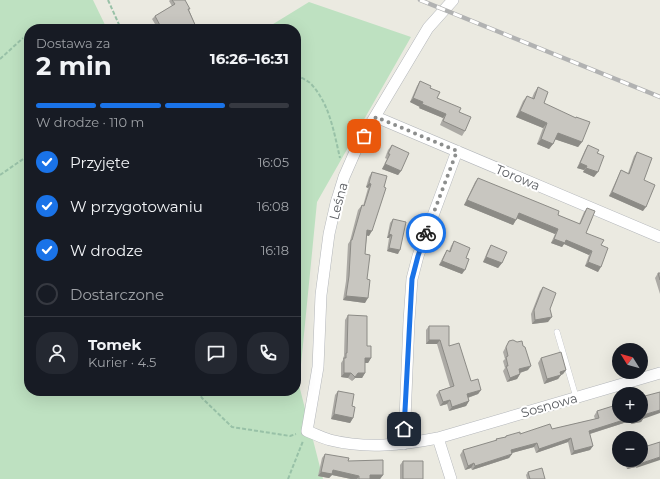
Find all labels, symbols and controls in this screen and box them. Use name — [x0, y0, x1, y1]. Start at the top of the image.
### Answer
text: Dostawa za — [36, 35, 110, 51]
text: 16:26–16:31 — [210, 49, 289, 68]
text: 2 min — [36, 50, 112, 82]
text: W drodze · 110 m — [36, 114, 144, 130]
pin — [347, 119, 381, 153]
icon: bag — [353, 125, 375, 147]
icon: check — [36, 151, 58, 173]
text: Przyjęte — [70, 153, 130, 172]
text: 16:05 — [258, 154, 289, 170]
street label: Torowa — [493, 161, 543, 193]
street label: Leśna — [325, 180, 351, 222]
icon: check — [36, 195, 58, 217]
text: W przygotowaniu — [70, 197, 203, 216]
text: 16:08 — [257, 198, 289, 214]
courier — [406, 213, 446, 253]
icon: bike — [415, 222, 437, 244]
icon: check — [36, 239, 58, 261]
text: W drodze — [70, 241, 143, 260]
text: 16:18 — [261, 242, 289, 258]
text: Dostarczone — [70, 285, 164, 304]
button: person — [36, 332, 78, 374]
button: chat — [195, 332, 237, 374]
button: phone — [247, 332, 289, 374]
text: Tomek — [88, 335, 141, 354]
north arrow — [612, 343, 648, 379]
map controls — [612, 343, 648, 467]
text: Kurier · 4.5 — [88, 354, 156, 370]
button: + — [612, 387, 648, 423]
street label: Sosnowa — [519, 389, 579, 421]
pin — [387, 412, 421, 446]
icon: home — [393, 418, 415, 440]
button: − — [612, 431, 648, 467]

